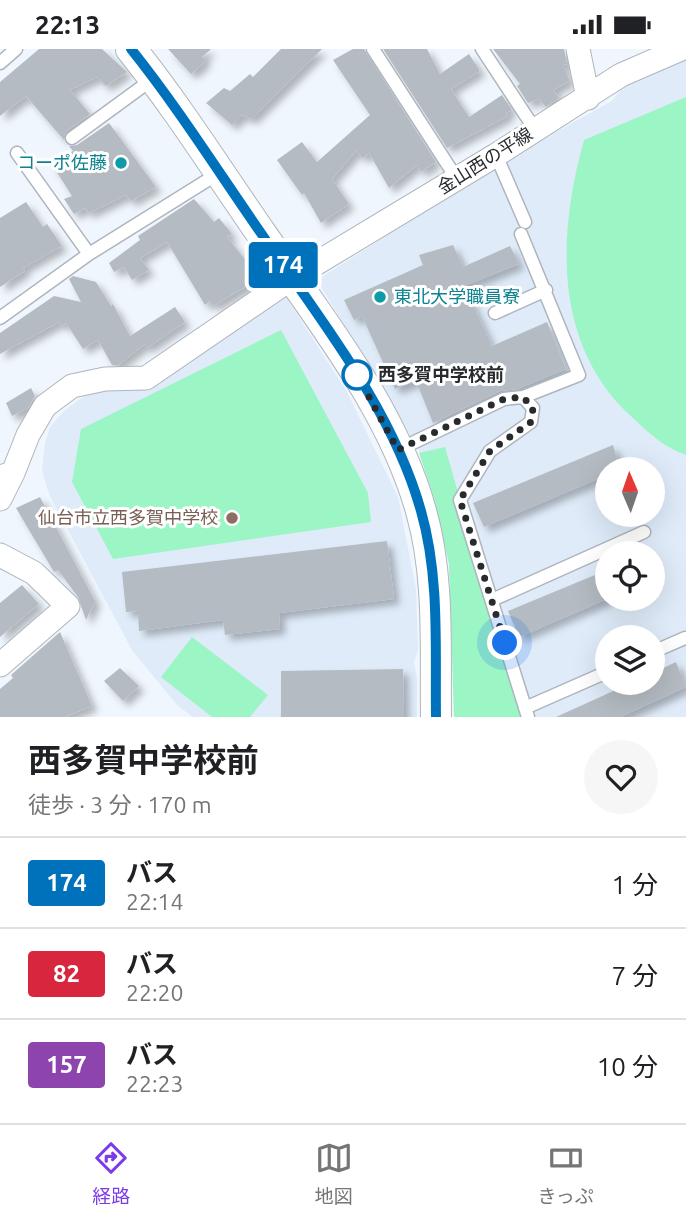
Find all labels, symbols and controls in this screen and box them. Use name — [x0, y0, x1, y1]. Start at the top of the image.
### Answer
text: 22:13 — [35, 10, 100, 39]
street label: 金山西の平線 — [433, 123, 536, 197]
place label: コーポ佐藤 — [17, 152, 107, 172]
marker: コーポ佐藤 — [113, 155, 129, 171]
line badge: 174 — [243, 242, 323, 288]
text: 174 — [263, 251, 303, 278]
place label: 東北大学職員寮 — [394, 286, 520, 306]
marker: 東北大学職員寮 — [372, 289, 388, 305]
marker: 西多賀中学校前 — [342, 360, 372, 390]
place label: 西多賀中学校前 — [378, 364, 504, 384]
north arrow — [595, 457, 665, 527]
map controls — [595, 457, 665, 695]
place label: 仙台市立西多賀中学校 — [38, 507, 218, 527]
marker: 仙台市立西多賀中学校 — [224, 510, 240, 526]
button: locate — [595, 541, 665, 611]
your location — [487, 625, 522, 660]
button: layers — [595, 625, 665, 695]
button: heart — [584, 740, 658, 814]
text: 西多賀中学校前 — [28, 741, 259, 778]
text: 徒歩 · 3 分 · 170 m — [28, 792, 212, 817]
text: バス — [126, 858, 178, 887]
text: 174 — [46, 869, 87, 896]
text: 1 分 — [611, 870, 658, 899]
text: 22:14 — [126, 889, 184, 914]
text: バス — [126, 949, 178, 978]
text: 82 — [53, 960, 80, 987]
text: 7 分 — [611, 961, 658, 990]
text: 22:20 — [126, 980, 184, 1005]
text: バス — [126, 1040, 178, 1069]
text: 157 — [46, 1051, 87, 1078]
text: 10 分 — [597, 1052, 658, 1081]
text: 22:23 — [126, 1071, 184, 1096]
tab: 経路 — [92, 1139, 130, 1208]
tab: 地図 — [315, 1139, 353, 1208]
tab: きっぷ — [537, 1139, 594, 1208]

